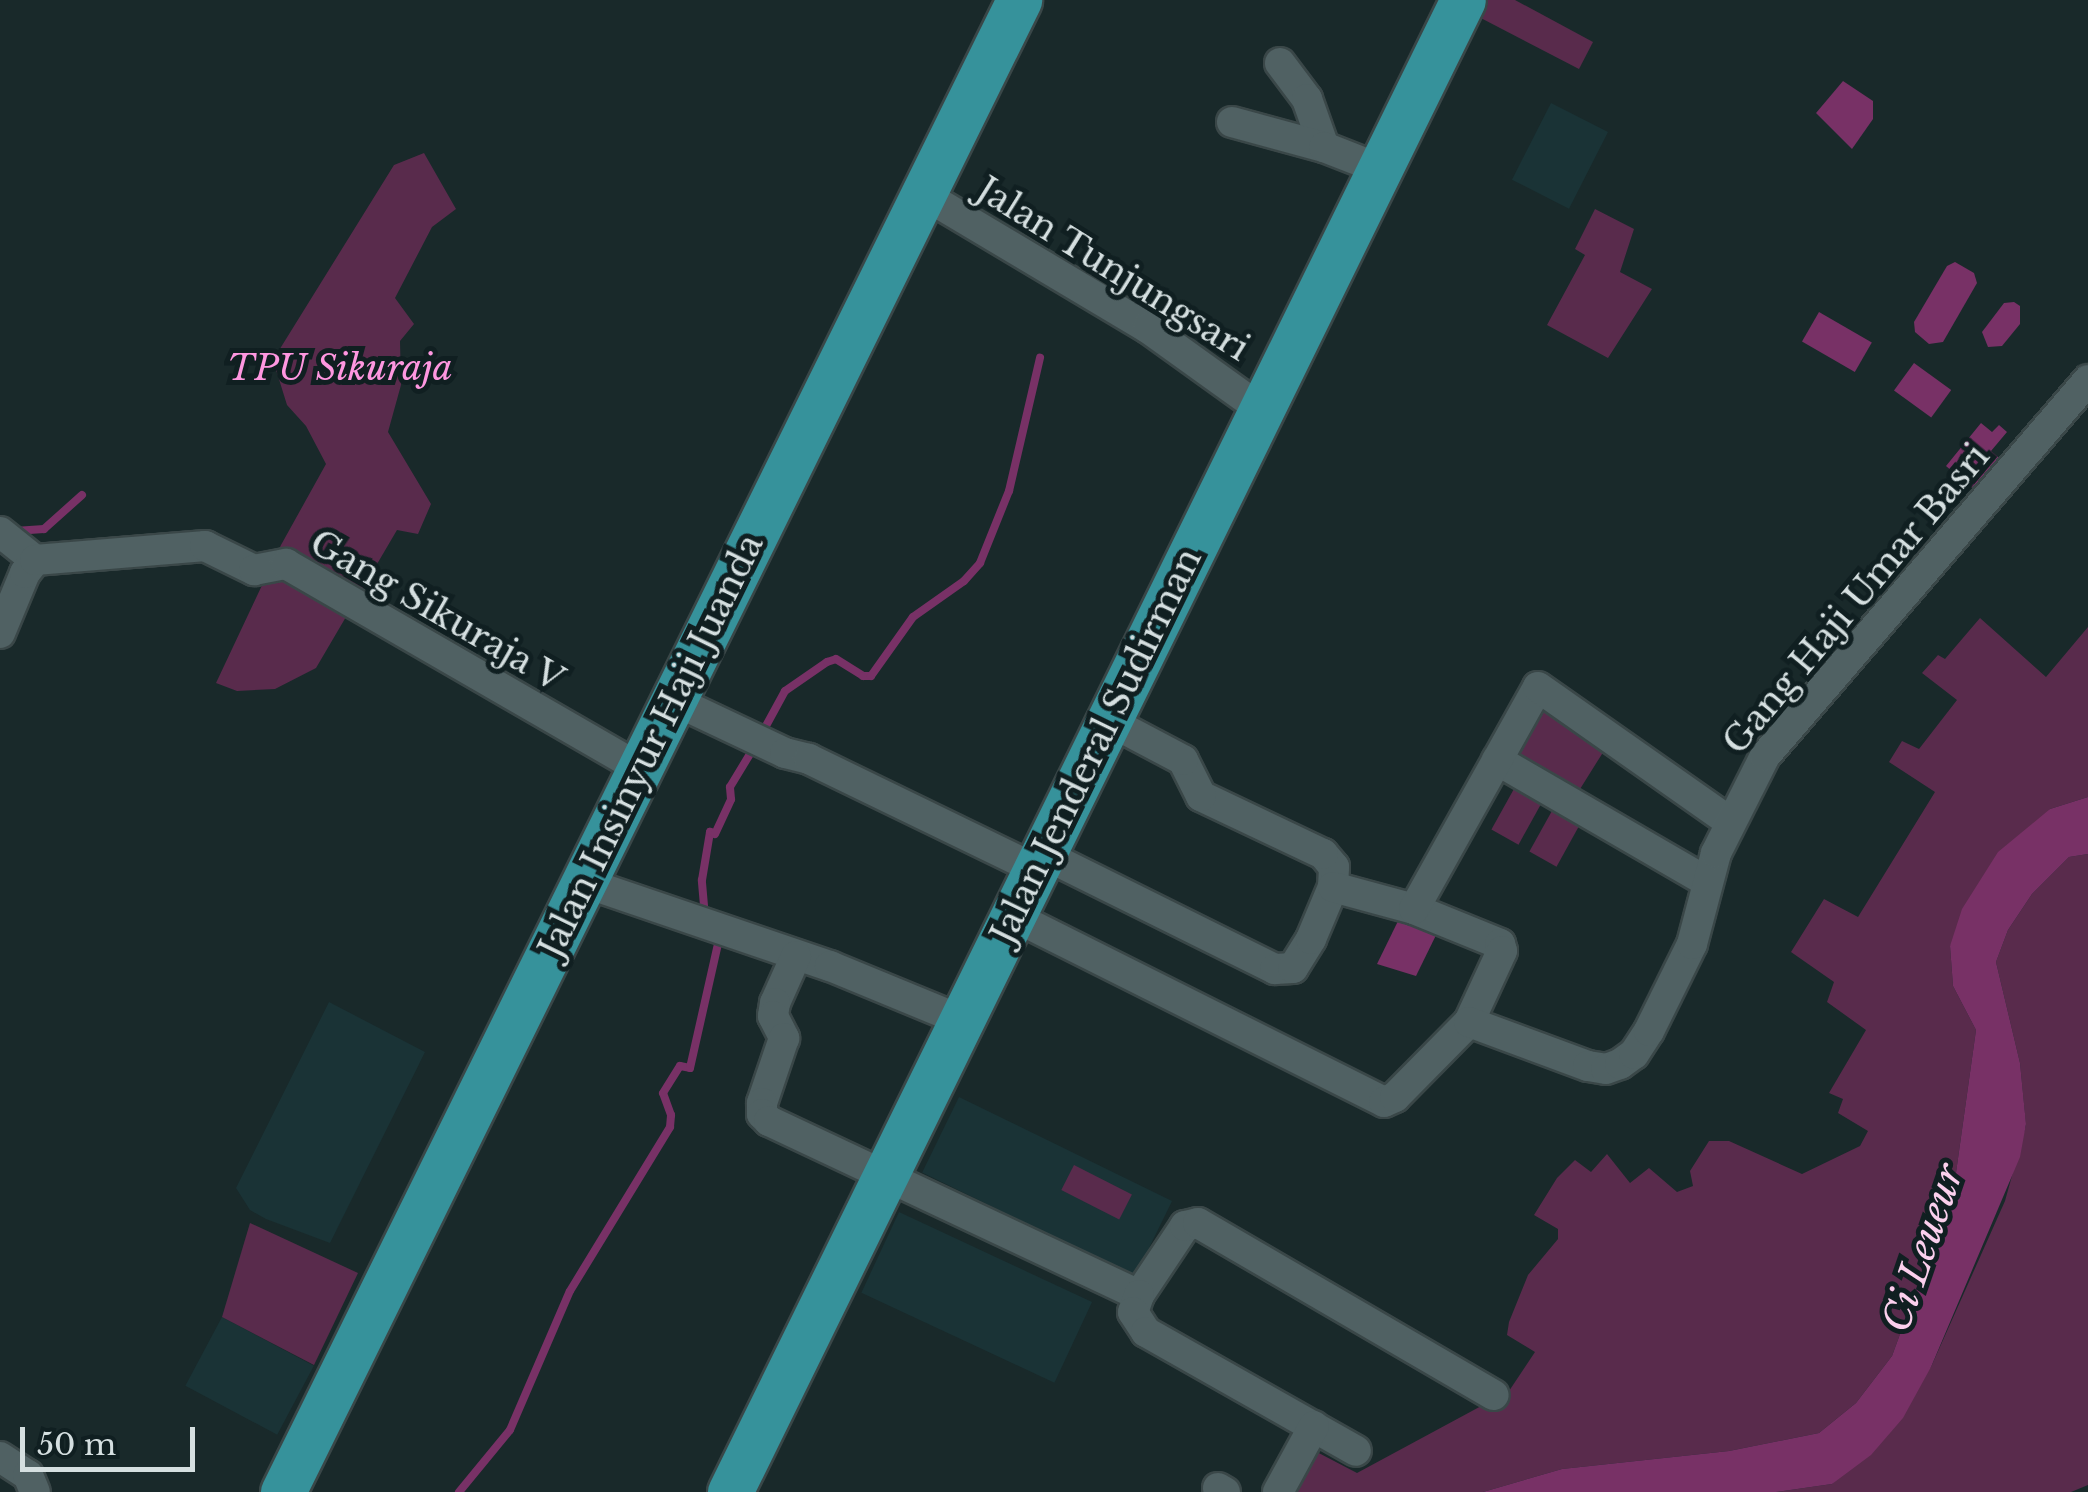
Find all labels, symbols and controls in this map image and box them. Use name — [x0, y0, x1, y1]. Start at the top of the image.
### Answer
street label: Jalan Tunjungsari — [969, 168, 1257, 370]
park label: TPU Sikuraja — [227, 347, 453, 389]
street label: Gang Haji Umar Basri — [1714, 435, 1998, 763]
street label: Gang Sikuraja V — [302, 521, 572, 701]
street label: Jalan Insinyur Haji Juanda — [530, 527, 772, 965]
street label: Jalan Jenderal Sudirman — [982, 542, 1210, 950]
water label: Ci Leueur — [1873, 1158, 1973, 1338]
scale bar — [25, 1407, 200, 1469]
text: 50 m — [37, 1426, 116, 1463]

